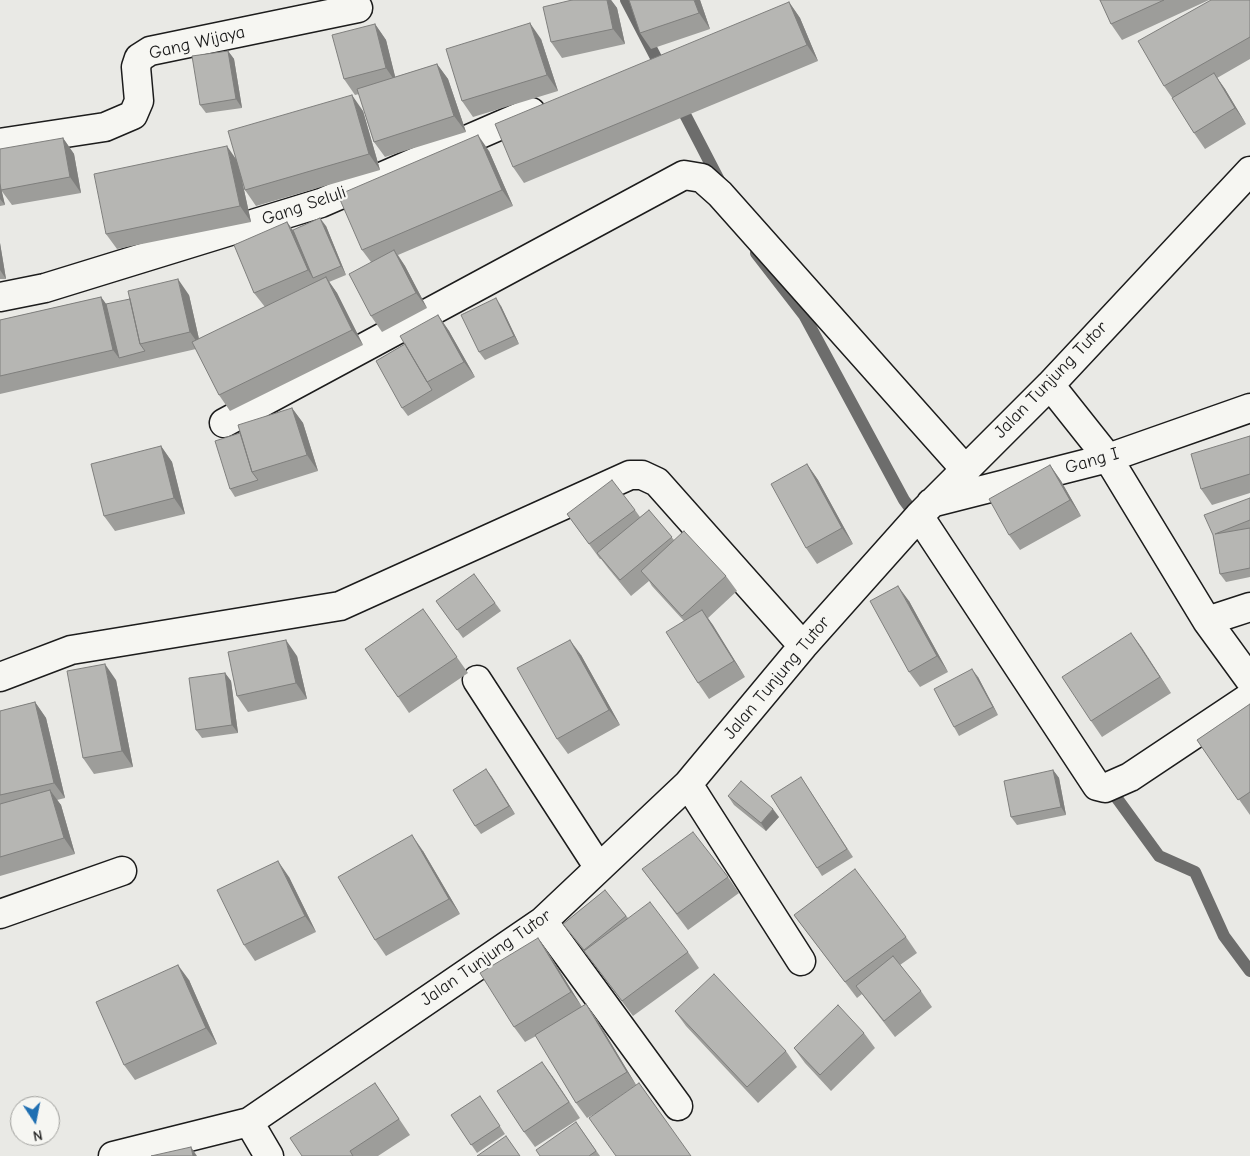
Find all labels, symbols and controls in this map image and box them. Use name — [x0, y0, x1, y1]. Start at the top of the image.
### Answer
street label: Gang Wijaya — [147, 21, 247, 65]
street label: Gang Seluli — [259, 181, 349, 231]
street label: Jalan Tunjung Tutor — [990, 317, 1112, 443]
street label: Gang I — [1063, 443, 1121, 479]
street label: Jalan Tunjung Tutor — [719, 612, 835, 744]
street label: Jalan Tunjung Tutor — [417, 905, 555, 1011]
north arrow — [10, 1096, 60, 1146]
text: N — [32, 1126, 44, 1144]

